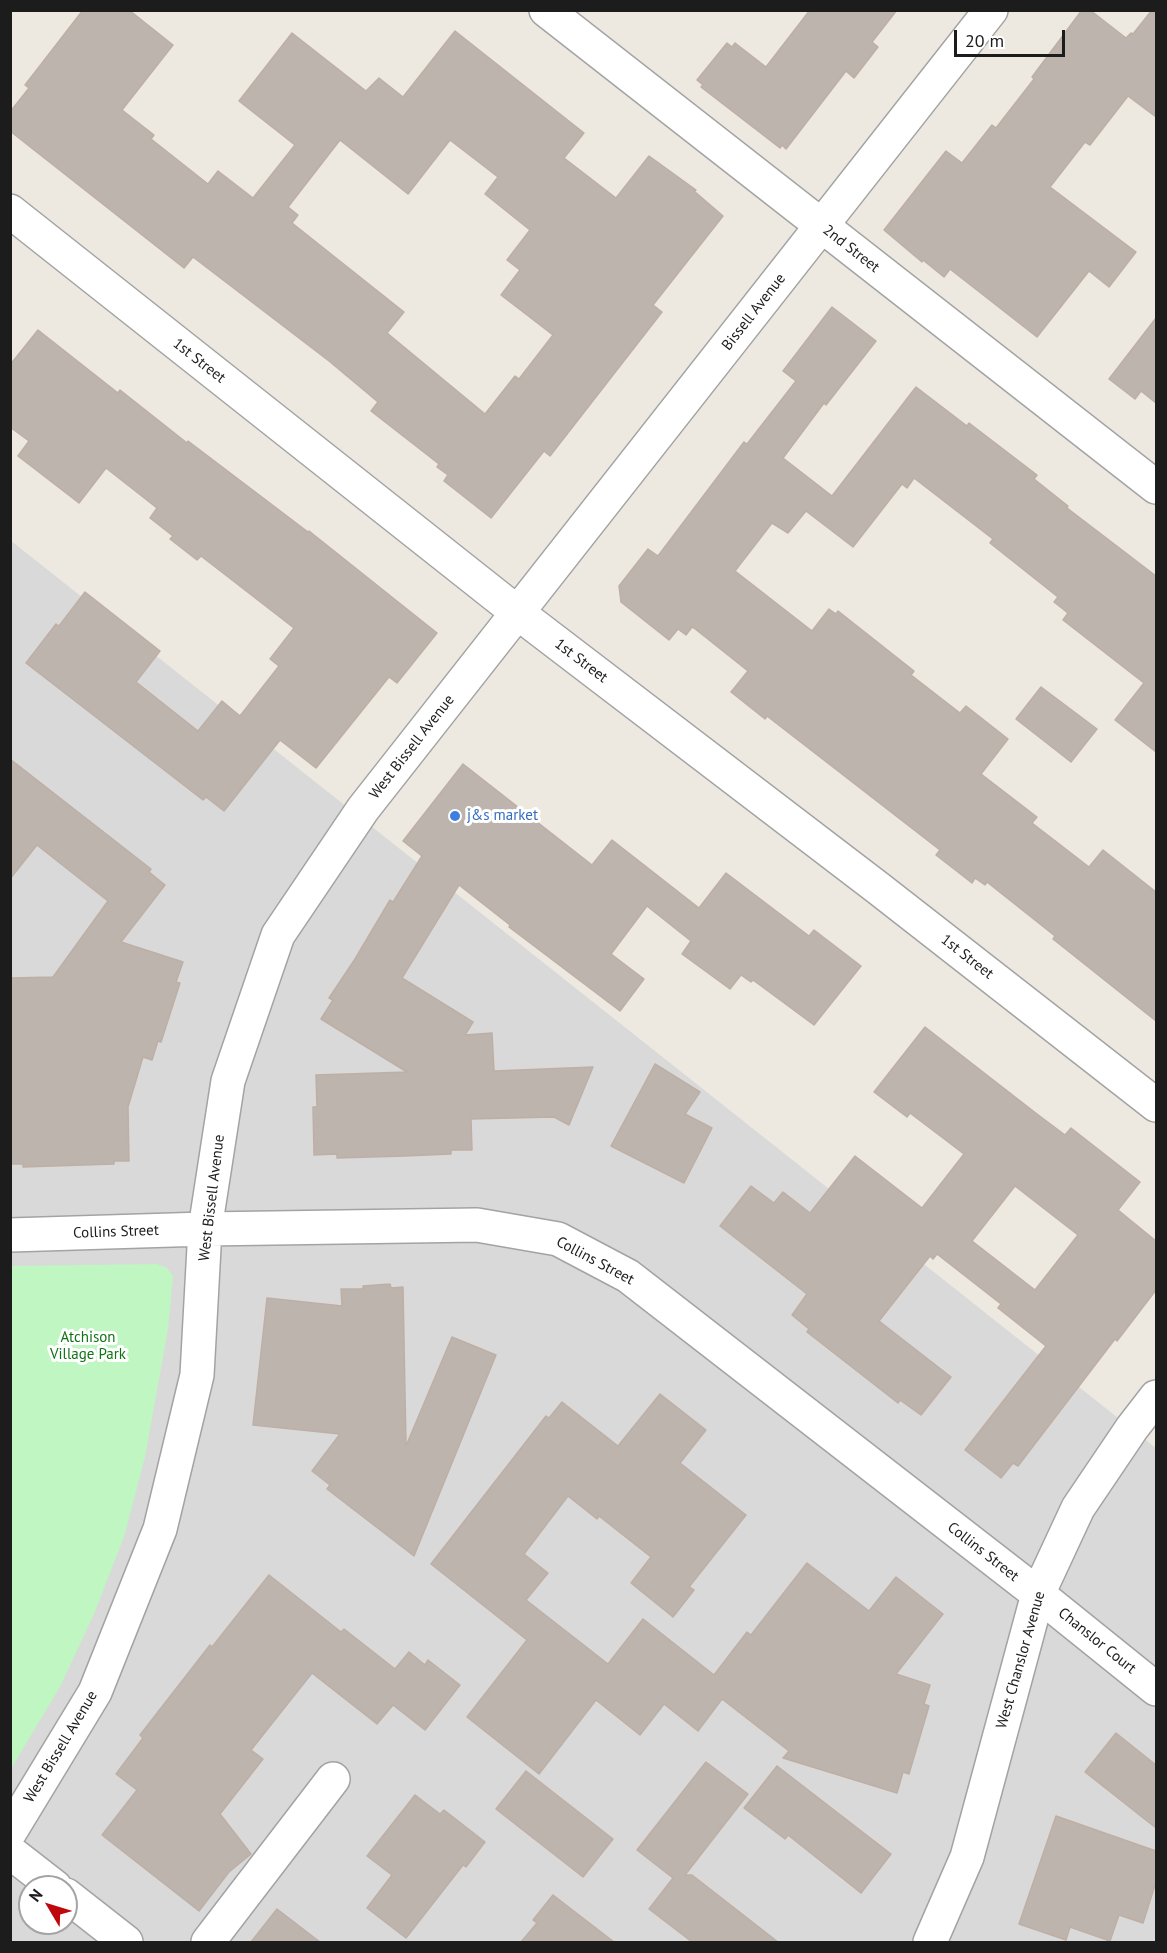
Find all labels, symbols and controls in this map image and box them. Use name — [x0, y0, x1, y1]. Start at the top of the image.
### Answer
scale bar — [957, 18, 1068, 56]
text: 20 m — [965, 29, 1004, 52]
street label: 2nd Street — [819, 221, 883, 277]
street label: Bissell Avenue — [718, 270, 790, 354]
street label: 1st Street — [169, 335, 229, 387]
street label: 1st Street — [551, 635, 611, 687]
street label: West Bissell Avenue — [366, 691, 458, 803]
place label: j&s market — [467, 807, 538, 825]
marker: j&s market — [448, 809, 462, 823]
street label: 1st Street — [937, 931, 997, 983]
street label: West Bissell Avenue — [195, 1134, 229, 1262]
street label: Collins Street — [73, 1222, 159, 1242]
street label: Collins Street — [553, 1233, 637, 1289]
park label: Atchison Village Park — [50, 1329, 126, 1364]
street label: Collins Street — [944, 1519, 1022, 1585]
street label: West Chanslor Avenue — [993, 1589, 1049, 1731]
street label: Chanslor Court — [1054, 1604, 1140, 1678]
street label: West Bissell Avenue — [20, 1688, 102, 1806]
north arrow — [18, 1875, 78, 1935]
text: N — [24, 1885, 47, 1905]

